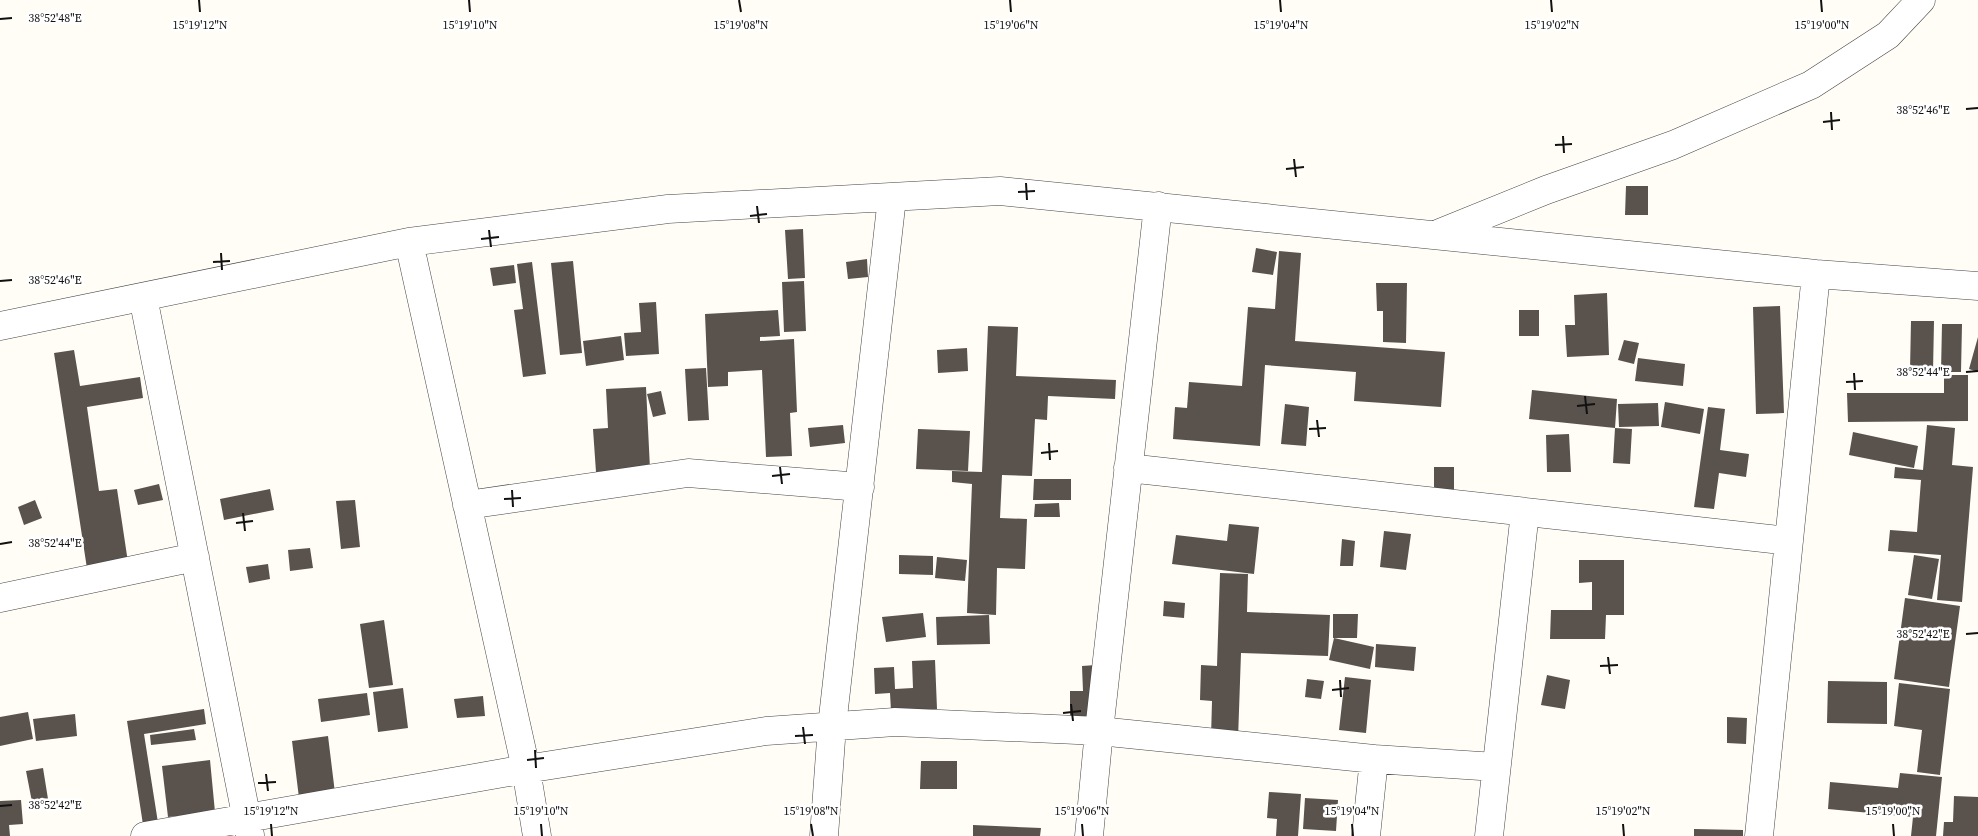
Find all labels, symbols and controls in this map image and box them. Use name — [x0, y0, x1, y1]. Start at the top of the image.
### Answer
text: 38°52'48"E — [28, 10, 82, 26]
text: 15°19'12"N — [172, 17, 228, 33]
text: 15°19'10"N — [442, 17, 498, 33]
text: 15°19'08"N — [713, 17, 769, 33]
text: 15°19'06"N — [983, 17, 1039, 33]
text: 15°19'04"N — [1253, 17, 1309, 33]
text: 15°19'02"N — [1524, 17, 1580, 33]
text: 15°19'00"N — [1794, 17, 1850, 33]
text: 38°52'46"E — [1896, 102, 1950, 118]
text: 38°52'46"E — [28, 272, 82, 288]
text: 38°52'44"E — [1896, 364, 1950, 380]
text: 38°52'44"E — [28, 535, 82, 551]
text: 38°52'42"E — [1896, 626, 1950, 642]
text: 38°52'42"E — [28, 797, 82, 813]
text: 15°19'12"N — [243, 803, 299, 819]
text: 15°19'10"N — [513, 803, 569, 819]
text: 15°19'08"N — [783, 803, 839, 819]
text: 15°19'06"N — [1054, 803, 1110, 819]
text: 15°19'04"N — [1324, 803, 1380, 819]
text: 15°19'02"N — [1595, 803, 1651, 819]
text: 15°19'00"N — [1865, 803, 1921, 819]

